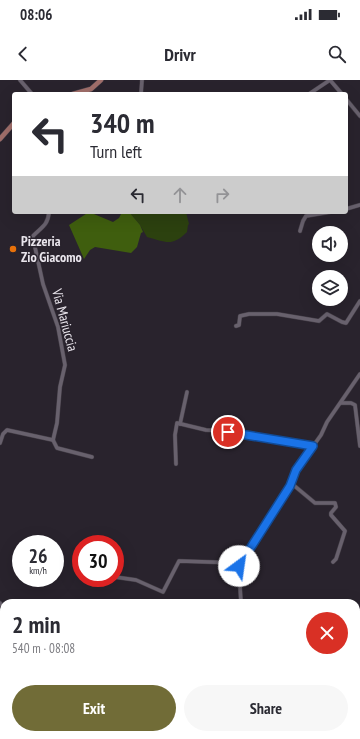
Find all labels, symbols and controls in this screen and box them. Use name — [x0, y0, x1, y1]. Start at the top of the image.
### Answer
text: 08:06 — [20, 5, 52, 24]
icon: back — [12, 43, 34, 65]
text: Drivr — [164, 43, 196, 66]
icon: search — [326, 43, 348, 65]
text: 340 m — [90, 104, 154, 141]
icon: left — [24, 108, 76, 160]
text: Turn left — [90, 140, 142, 163]
icon: left — [127, 184, 149, 206]
icon: ahead — [169, 184, 191, 206]
icon: right — [211, 184, 233, 206]
map controls — [312, 226, 348, 306]
button: sound — [312, 226, 348, 262]
place label: Pizzeria Zio Giacomo — [21, 232, 82, 266]
marker: Pizzeria Zio Giacomo — [8, 244, 18, 254]
button: layers — [312, 270, 348, 306]
street label: Via Mariuccia — [48, 286, 82, 353]
pin — [211, 415, 245, 449]
icon: arrive — [217, 421, 239, 443]
speed limit sign: 30 — [72, 535, 124, 587]
text: 26 — [28, 543, 48, 569]
position arrow — [218, 545, 260, 587]
text: km/h — [29, 564, 47, 577]
text: 2 min — [12, 609, 60, 640]
button: close — [306, 612, 348, 654]
text: 540 m · 08:08 — [12, 640, 75, 657]
button: Exit — [12, 685, 176, 731]
button: Share — [184, 685, 348, 731]

